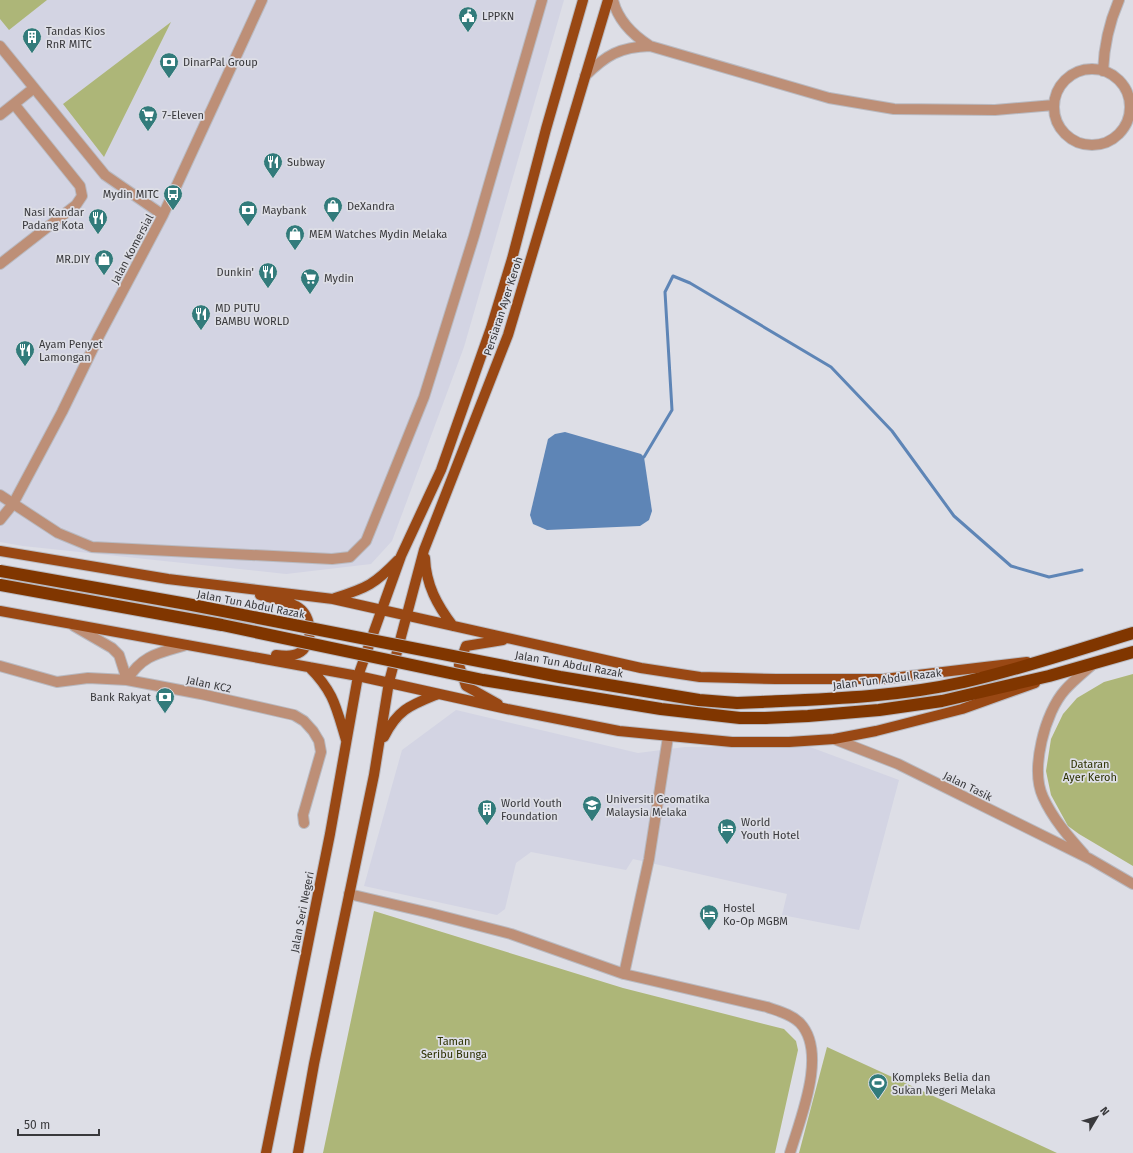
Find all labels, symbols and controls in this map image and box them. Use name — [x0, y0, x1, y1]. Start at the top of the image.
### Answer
public building icon: LPPKN — [457, 5, 479, 33]
place label: LPPKN — [482, 10, 514, 23]
place label: Tandas Kios RnR MITC — [46, 25, 105, 51]
building icon: Tandas Kios RnR MITC — [21, 26, 43, 54]
bank icon: DinarPal Group — [158, 51, 180, 79]
place label: DinarPal Group — [183, 56, 258, 69]
supermarket icon: 7-Eleven — [137, 104, 159, 132]
place label: 7-Eleven — [162, 109, 204, 122]
restaurant icon: Subway — [262, 151, 284, 179]
place label: Subway — [287, 156, 326, 169]
bus stop icon: Mydin MITC — [162, 183, 184, 211]
place label: Mydin MITC — [103, 188, 159, 201]
shop icon: DeXandra — [322, 195, 344, 223]
bank icon: Maybank — [237, 199, 259, 227]
place label: DeXandra — [347, 200, 395, 213]
place label: Maybank — [262, 204, 307, 217]
place label: Nasi Kandar Padang Kota — [22, 206, 85, 232]
restaurant icon: Nasi Kandar Padang Kota — [87, 207, 109, 235]
street label: Jalan Komersial — [109, 212, 156, 286]
shop icon: MEM Watches Mydin Melaka — [284, 223, 306, 251]
place label: MEM Watches Mydin Melaka — [309, 228, 447, 241]
shop icon: MR.DIY — [93, 248, 115, 276]
place label: MR.DIY — [56, 253, 90, 266]
street label: Persiaran Ayer Keroh — [481, 255, 526, 357]
restaurant icon: Dunkin' — [257, 261, 279, 289]
place label: Dunkin' — [217, 266, 254, 279]
supermarket icon: Mydin — [299, 267, 321, 295]
place label: Mydin — [324, 272, 354, 285]
place label: MD PUTU BAMBU WORLD — [215, 302, 289, 328]
restaurant icon: MD PUTU BAMBU WORLD — [190, 303, 212, 331]
place label: Ayam Penyet Lamongan — [39, 338, 103, 364]
restaurant icon: Ayam Penyet Lamongan — [14, 339, 36, 367]
street label: Jalan Tun Abdul Razak — [196, 588, 306, 621]
street label: Jalan Tun Abdul Razak — [514, 649, 624, 680]
street label: Jalan Tun Abdul Razak — [832, 666, 943, 693]
street label: Jalan KC2 — [185, 673, 233, 696]
bank icon: Bank Rakyat — [154, 686, 176, 714]
place label: Bank Rakyat — [90, 691, 151, 704]
park label: Dataran Ayer Keroh — [1063, 758, 1117, 784]
street label: Jalan Tasik — [941, 769, 995, 804]
place label: Universiti Geomatika Malaysia Melaka — [606, 793, 710, 819]
school or university icon: Universiti Geomatika Malaysia Melaka — [581, 794, 603, 822]
place label: World Youth Foundation — [501, 797, 562, 823]
building icon: World Youth Foundation — [476, 798, 498, 826]
place label: World Youth Hotel — [741, 816, 800, 842]
hotel icon: World Youth Hotel — [716, 817, 738, 845]
street label: Jalan Seri Negeri — [288, 870, 317, 954]
place label: Hostel Ko-Op MGBM — [723, 902, 788, 928]
hotel icon: Hostel Ko-Op MGBM — [698, 903, 720, 931]
park label: Taman Seribu Bunga — [421, 1035, 487, 1061]
place label: Kompleks Belia dan Sukan Negeri Melaka — [892, 1071, 996, 1097]
sports icon: Kompleks Belia dan Sukan Negeri Melaka — [867, 1072, 889, 1100]
north arrow — [1077, 1097, 1117, 1137]
text: N — [1097, 1104, 1112, 1118]
scale bar — [18, 1111, 99, 1137]
text: 50 m — [24, 1118, 50, 1132]

